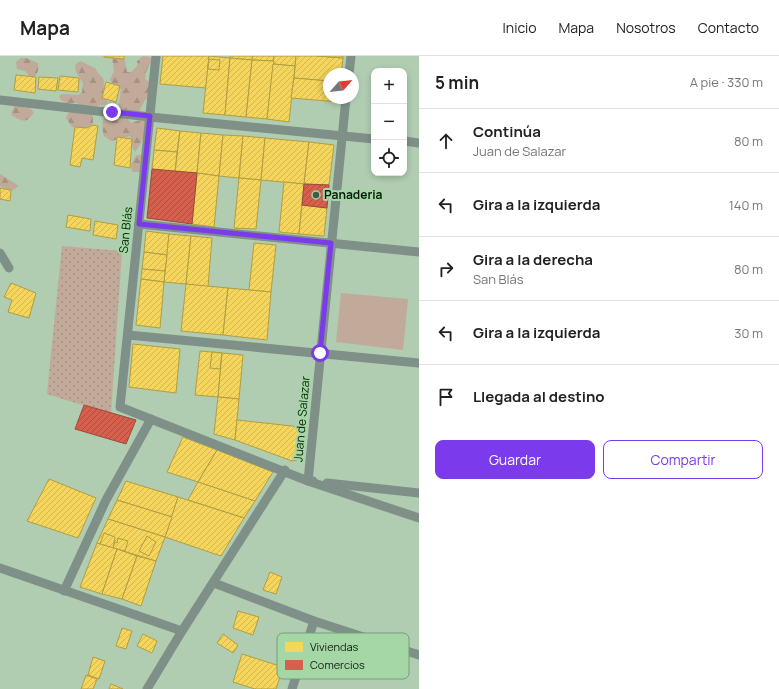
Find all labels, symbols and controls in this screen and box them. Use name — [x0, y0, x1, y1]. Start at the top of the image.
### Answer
text: Mapa — [20, 15, 70, 41]
text: Inicio — [503, 18, 537, 37]
text: Mapa — [559, 18, 594, 37]
text: Nosotros — [616, 18, 676, 37]
text: Contacto — [698, 18, 759, 37]
north arrow — [323, 68, 359, 104]
map controls — [371, 68, 407, 176]
button: + — [371, 68, 407, 104]
text: 5 min — [435, 71, 479, 94]
text: A pie · 330 m — [690, 73, 763, 91]
route end — [103, 103, 121, 121]
button: − — [371, 104, 407, 140]
text: Continúa — [473, 121, 541, 142]
icon: ahead — [435, 130, 457, 152]
text: 80 m — [734, 132, 763, 150]
button: locate — [371, 140, 407, 176]
text: Juan de Salazar — [473, 142, 566, 160]
place label: Panaderia — [324, 186, 383, 203]
marker: Panaderia — [311, 190, 321, 200]
icon: left — [435, 194, 457, 216]
text: Gira a la izquierda — [473, 194, 600, 215]
text: 140 m — [729, 196, 763, 214]
street label: San Blás — [115, 206, 136, 254]
text: Gira a la derecha — [473, 249, 593, 270]
icon: right — [435, 258, 457, 280]
text: 80 m — [734, 260, 763, 278]
text: San Blás — [473, 270, 524, 288]
icon: left — [435, 322, 457, 344]
text: Gira a la izquierda — [473, 322, 600, 343]
text: 30 m — [734, 324, 763, 342]
route start — [311, 344, 329, 362]
street label: Juan de Salazar — [289, 375, 314, 463]
icon: arrive — [435, 386, 457, 408]
text: Llegada al destino — [473, 386, 605, 407]
button: Guardar — [435, 440, 595, 479]
button: Compartir — [603, 440, 763, 479]
legend — [277, 633, 409, 679]
text: Viviendas — [310, 639, 359, 654]
text: Comercios — [310, 657, 365, 672]

